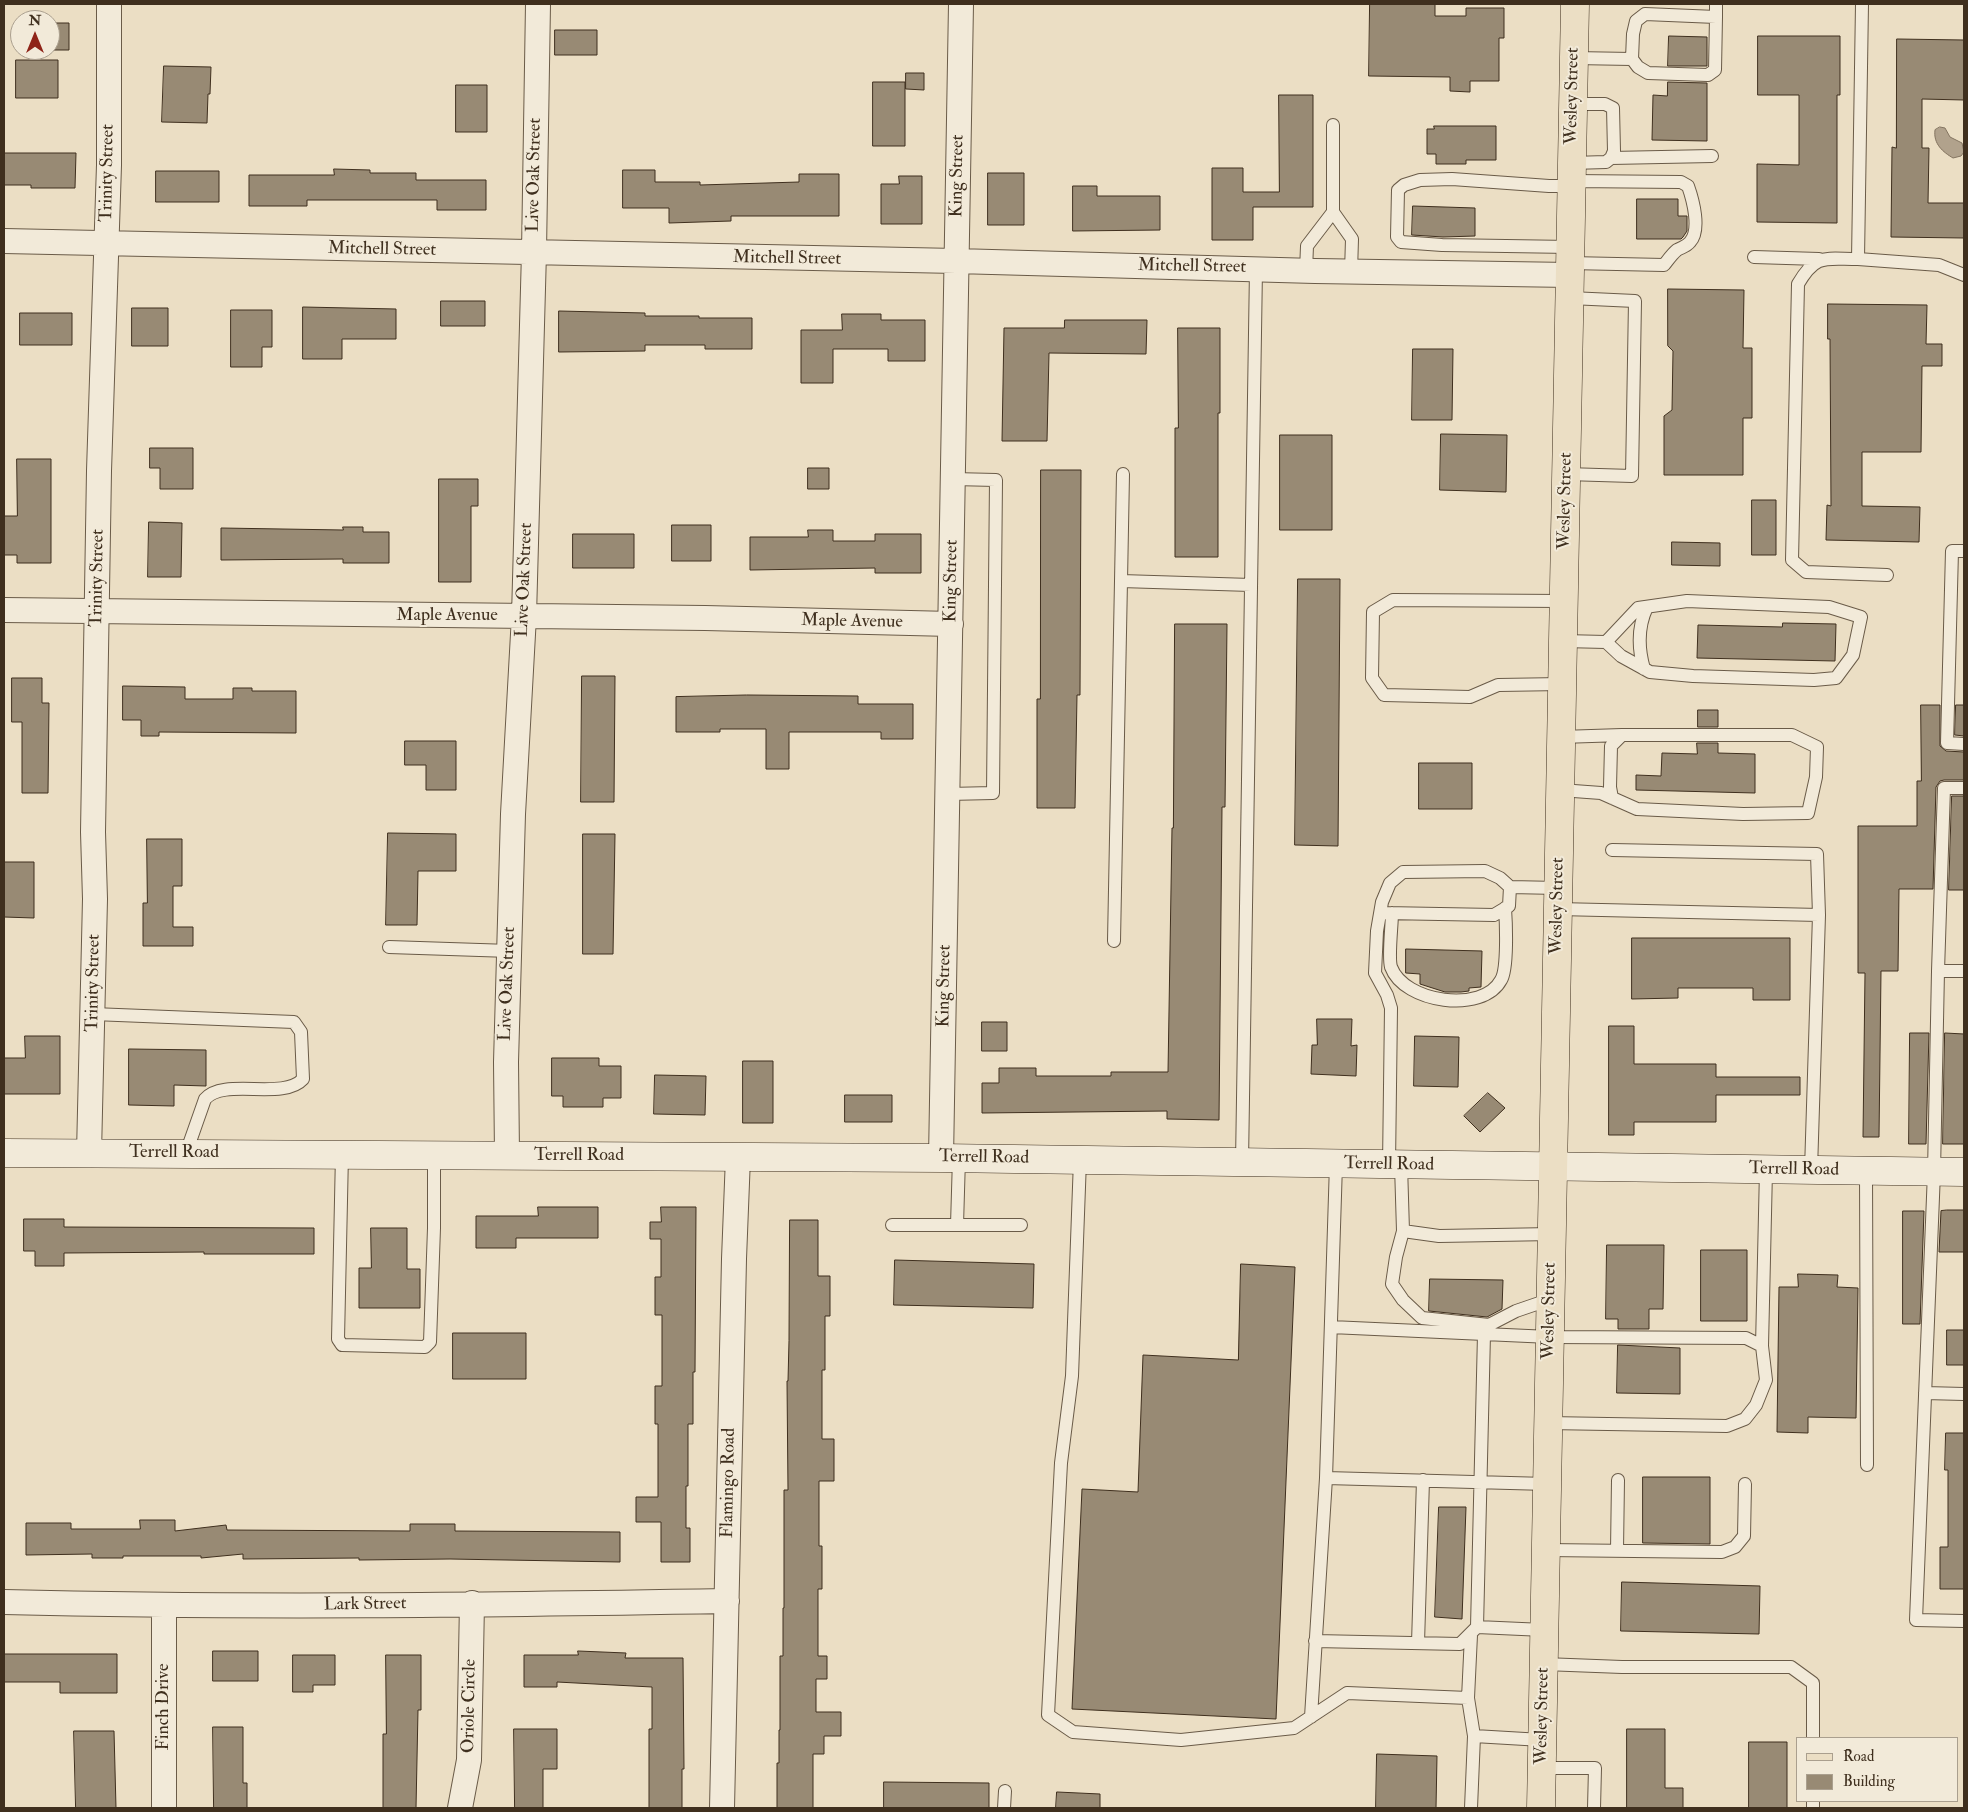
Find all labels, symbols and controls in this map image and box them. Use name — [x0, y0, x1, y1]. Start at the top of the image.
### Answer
north arrow — [10, 10, 60, 60]
text: N — [29, 12, 41, 29]
street label: Wesley Street — [1561, 47, 1585, 145]
street label: Live Oak Street — [523, 118, 547, 232]
street label: Trinity Street — [96, 124, 120, 222]
street label: King Street — [946, 134, 970, 218]
street label: Mitchell Street — [328, 238, 436, 262]
street label: Mitchell Street — [733, 247, 841, 271]
street label: Mitchell Street — [1138, 255, 1246, 279]
street label: Wesley Street — [1554, 452, 1578, 550]
street label: Live Oak Street — [512, 522, 538, 638]
street label: Trinity Street — [86, 529, 110, 627]
street label: King Street — [940, 539, 964, 623]
street label: Maple Avenue — [396, 605, 498, 627]
street label: Maple Avenue — [801, 610, 903, 634]
street label: Wesley Street — [1546, 857, 1570, 955]
street label: Live Oak Street — [495, 926, 521, 1042]
street label: Trinity Street — [82, 934, 106, 1032]
street label: King Street — [933, 944, 957, 1028]
street label: Terrell Road — [129, 1142, 219, 1164]
street label: Terrell Road — [534, 1145, 624, 1167]
street label: Terrell Road — [939, 1146, 1029, 1170]
street label: Terrell Road — [1344, 1153, 1434, 1177]
street label: Terrell Road — [1749, 1158, 1839, 1182]
street label: Wesley Street — [1538, 1262, 1562, 1360]
street label: Flamingo Road — [717, 1428, 741, 1538]
street label: Lark Street — [323, 1593, 407, 1617]
street label: Oriole Circle — [458, 1659, 482, 1753]
street label: Finch Drive — [153, 1664, 175, 1750]
street label: Wesley Street — [1531, 1667, 1555, 1765]
legend — [1796, 1737, 1958, 1802]
text: Road — [1843, 1747, 1874, 1766]
text: Building — [1843, 1772, 1895, 1791]

